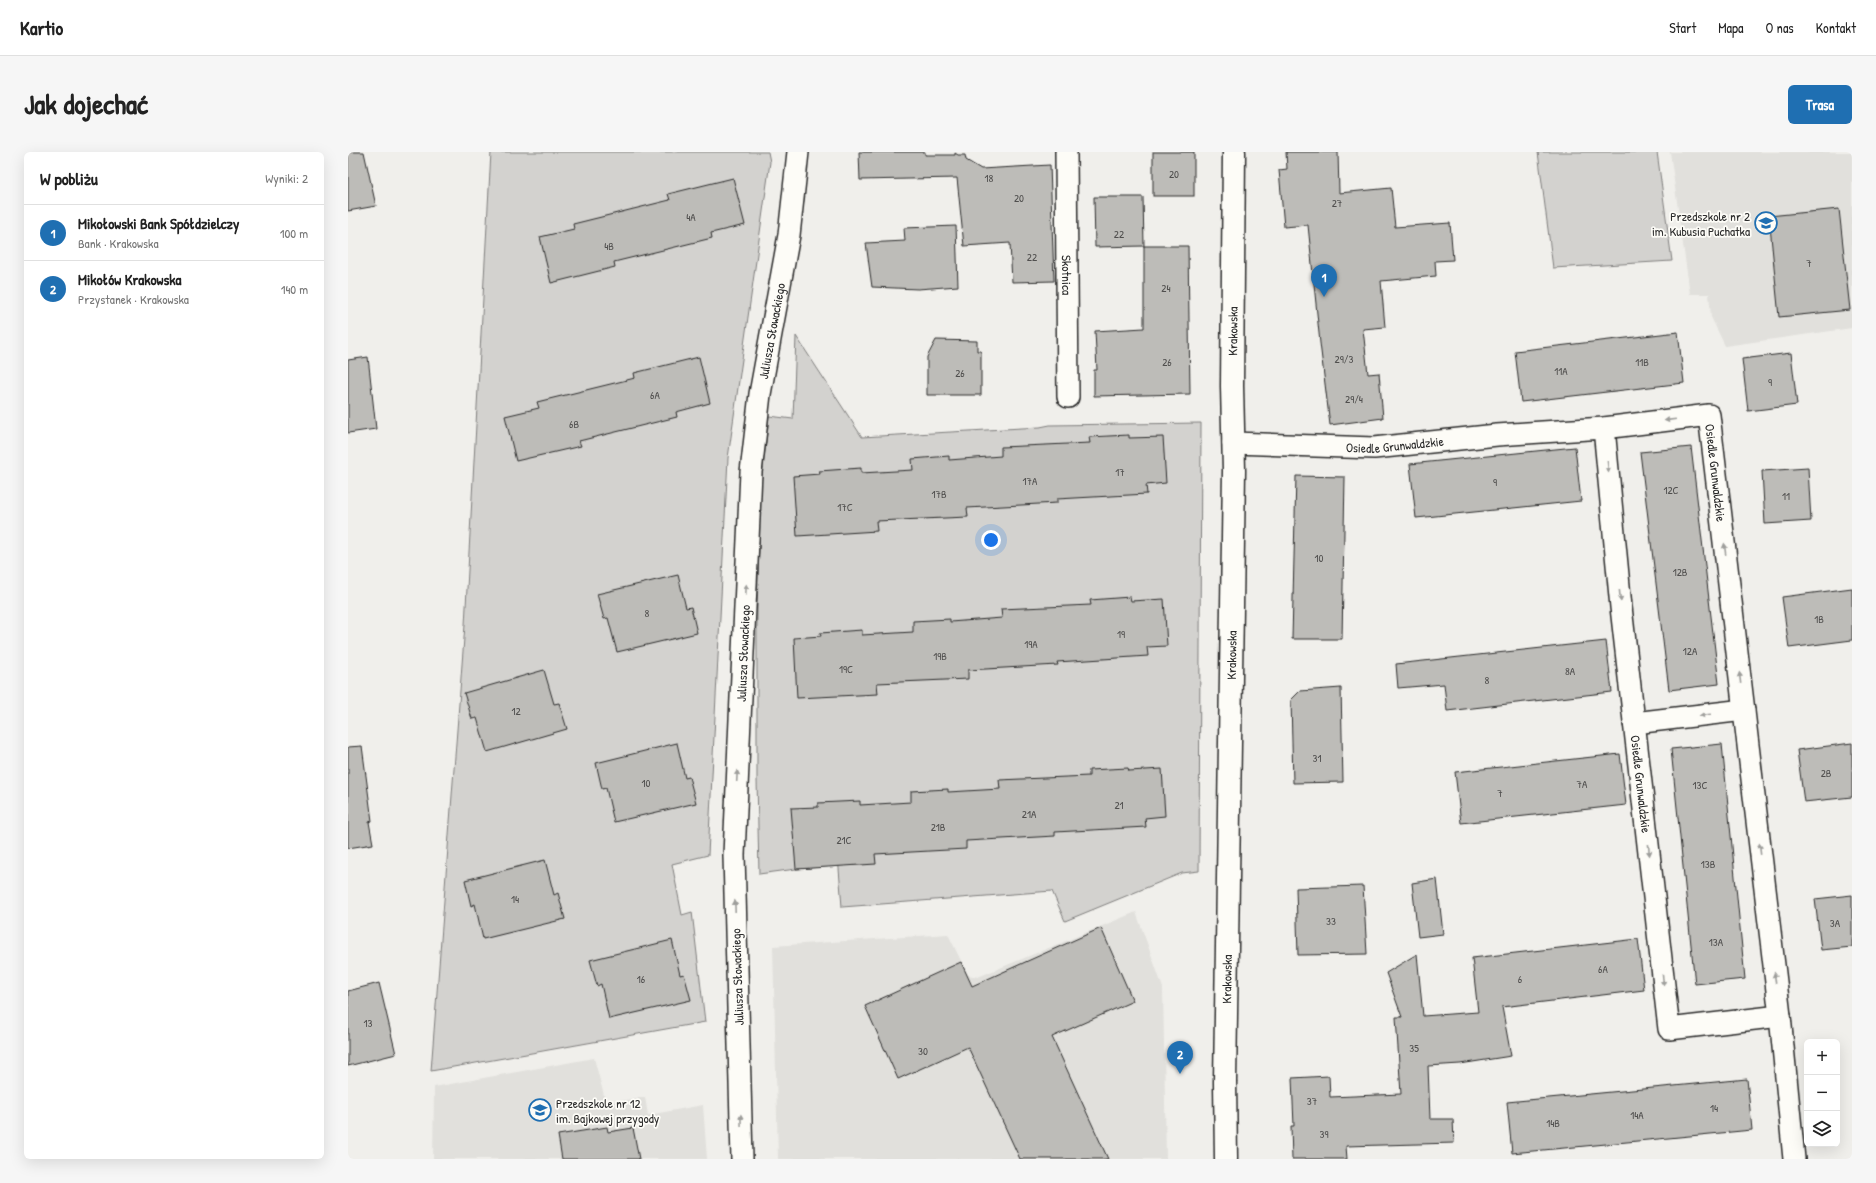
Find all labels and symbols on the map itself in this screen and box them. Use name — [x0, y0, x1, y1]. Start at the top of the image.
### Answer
house number: 20 — [1169, 167, 1179, 181]
house number: 18 — [985, 171, 994, 185]
house number: 20 — [1014, 191, 1024, 205]
house number: 27 — [1332, 196, 1342, 210]
place label: Przedszkole nr 2 im. Kubusia Puchatka — [1652, 207, 1750, 240]
house number: 4A — [686, 210, 696, 224]
school or university icon: Przedszkole nr 2 im. Kubusia Puchatka — [1753, 210, 1779, 236]
house number: 22 — [1114, 227, 1124, 241]
house number: 4B — [604, 239, 614, 253]
house number: 22 — [1027, 250, 1037, 264]
street label: Skotnica — [1058, 255, 1076, 295]
house number: 7 — [1806, 256, 1812, 270]
pin: 1 — [1311, 264, 1337, 297]
house number: 24 — [1161, 281, 1171, 295]
street label: Juliusza Słowackiego — [754, 282, 789, 380]
street label: Krakowska — [1223, 306, 1242, 356]
house number: 29/3 — [1335, 352, 1353, 366]
house number: 26 — [1162, 355, 1172, 369]
house number: 11B — [1635, 355, 1649, 369]
house number: 11A — [1554, 364, 1568, 378]
house number: 26 — [955, 366, 965, 380]
house number: 9 — [1768, 375, 1772, 389]
house number: 6A — [650, 388, 661, 402]
house number: 29/4 — [1345, 392, 1363, 406]
house number: 6B — [569, 417, 579, 431]
one-way arrow — [1664, 417, 1677, 423]
street label: Osiedle Grunwaldzkie — [1701, 423, 1731, 523]
street label: Osiedle Grunwaldzkie — [1345, 432, 1445, 457]
one-way arrow — [1604, 461, 1611, 473]
house number: 17 — [1115, 465, 1125, 479]
house number: 17A — [1023, 474, 1038, 488]
house number: 9 — [1493, 475, 1497, 489]
house number: 12C — [1663, 483, 1679, 497]
house number: 17B — [931, 487, 947, 501]
house number: 11 — [1782, 489, 1790, 503]
house number: 17C — [837, 500, 853, 514]
your location — [981, 530, 1001, 550]
one-way arrow — [1722, 543, 1728, 555]
house number: 10 — [1315, 551, 1324, 565]
house number: 12B — [1673, 565, 1688, 579]
one-way arrow — [742, 584, 749, 596]
one-way arrow — [1617, 590, 1623, 602]
street label: Juliusza Słowackiego — [732, 604, 754, 702]
house number: 8 — [645, 606, 650, 620]
house number: 1B — [1814, 612, 1824, 626]
house number: 19 — [1117, 627, 1125, 641]
street label: Krakowska — [1222, 630, 1241, 680]
house number: 19A — [1024, 637, 1038, 651]
house number: 12A — [1683, 644, 1698, 658]
house number: 19B — [933, 649, 947, 663]
house number: 19C — [839, 662, 853, 676]
house number: 8A — [1565, 664, 1576, 678]
one-way arrow — [1737, 672, 1743, 684]
house number: 8 — [1485, 673, 1490, 687]
house number: 12 — [511, 704, 521, 718]
one-way arrow — [1699, 712, 1711, 718]
street label: Osiedle Grunwaldzkie — [1627, 734, 1656, 834]
house number: 31 — [1313, 751, 1321, 765]
house number: 2B — [1821, 766, 1832, 780]
one-way arrow — [734, 769, 740, 782]
house number: 10 — [642, 776, 651, 790]
house number: 7A — [1577, 777, 1588, 791]
house number: 13C — [1693, 778, 1707, 792]
house number: 7 — [1497, 786, 1503, 800]
house number: 21 — [1114, 798, 1124, 812]
house number: 21A — [1022, 807, 1037, 821]
house number: 21B — [931, 820, 946, 834]
house number: 21C — [836, 833, 852, 847]
one-way arrow — [1757, 843, 1763, 855]
one-way arrow — [1645, 844, 1652, 856]
house number: 13B — [1701, 857, 1716, 871]
house number: 14 — [511, 892, 519, 906]
one-way arrow — [732, 899, 738, 912]
house number: 33 — [1326, 914, 1336, 928]
house number: 3A — [1830, 916, 1841, 930]
street label: Juliusza Słowackiego — [726, 928, 748, 1026]
house number: 13A — [1709, 935, 1724, 949]
street label: Krakowska — [1217, 954, 1236, 1004]
house number: 6A — [1598, 962, 1609, 976]
house number: 16 — [637, 972, 646, 986]
house number: 6 — [1518, 972, 1523, 986]
one-way arrow — [1772, 972, 1778, 984]
one-way arrow — [1660, 974, 1666, 986]
house number: 13 — [364, 1016, 373, 1030]
pin: 2 — [1167, 1041, 1193, 1074]
house number: 35 — [1409, 1041, 1419, 1055]
house number: 30 — [918, 1044, 928, 1058]
place label: Przedszkole nr 12 im. Bajkowej przygody — [556, 1094, 660, 1127]
house number: 37 — [1307, 1094, 1317, 1108]
school or university icon: Przedszkole nr 12 im. Bajkowej przygody — [527, 1097, 553, 1123]
house number: 14 — [1710, 1101, 1718, 1115]
house number: 14A — [1630, 1108, 1644, 1122]
one-way arrow — [738, 1113, 744, 1126]
house number: 14B — [1546, 1116, 1560, 1130]
house number: 39 — [1320, 1127, 1328, 1141]

